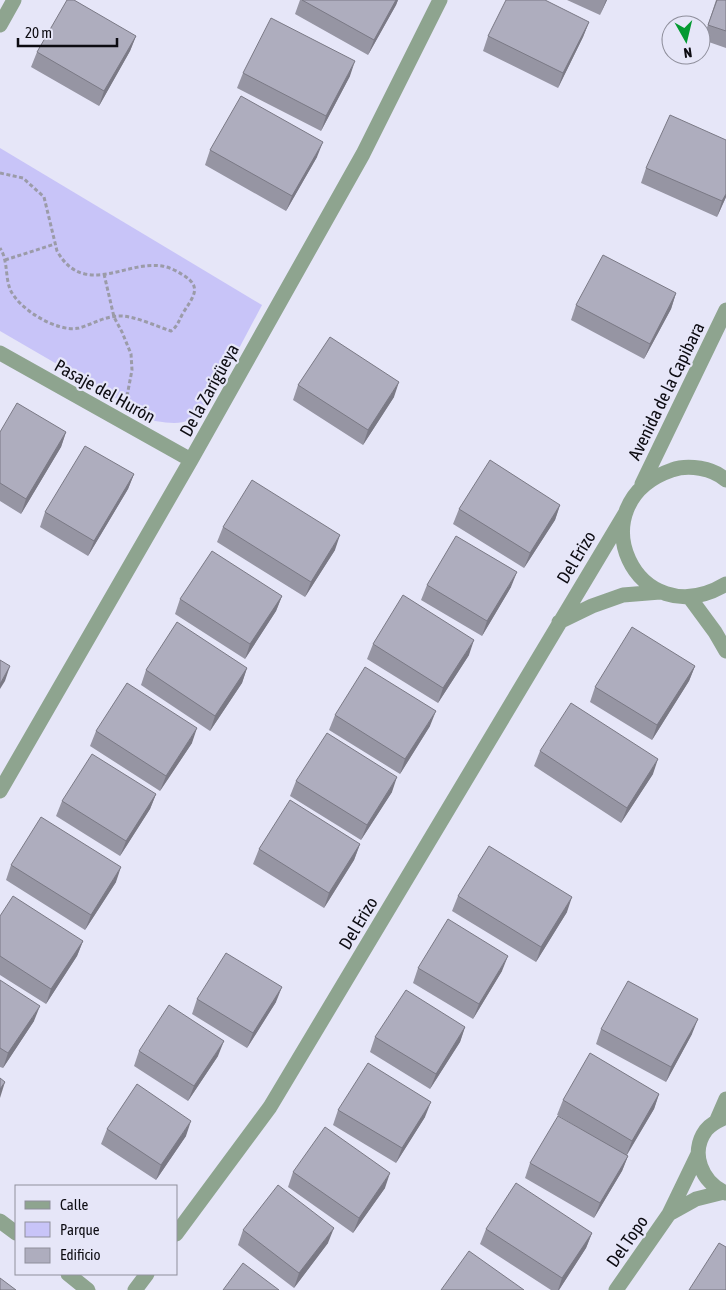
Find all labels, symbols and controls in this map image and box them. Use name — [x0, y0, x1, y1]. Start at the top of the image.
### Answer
scale bar — [18, 15, 116, 47]
north arrow — [661, 15, 711, 65]
text: 20 m — [25, 24, 52, 41]
text: N — [683, 44, 693, 61]
street label: Avenida de la Capibara — [624, 319, 708, 463]
street label: De la Zarigüeya — [175, 340, 243, 440]
street label: Pasaje del Hurón — [51, 355, 159, 427]
street label: Del Erizo — [552, 527, 600, 587]
street label: Del Erizo — [334, 893, 382, 953]
legend — [15, 1185, 178, 1275]
text: Calle — [60, 1196, 89, 1213]
street label: Del Topo — [602, 1211, 652, 1271]
text: Parque — [60, 1221, 100, 1238]
text: Edificio — [60, 1246, 101, 1263]

